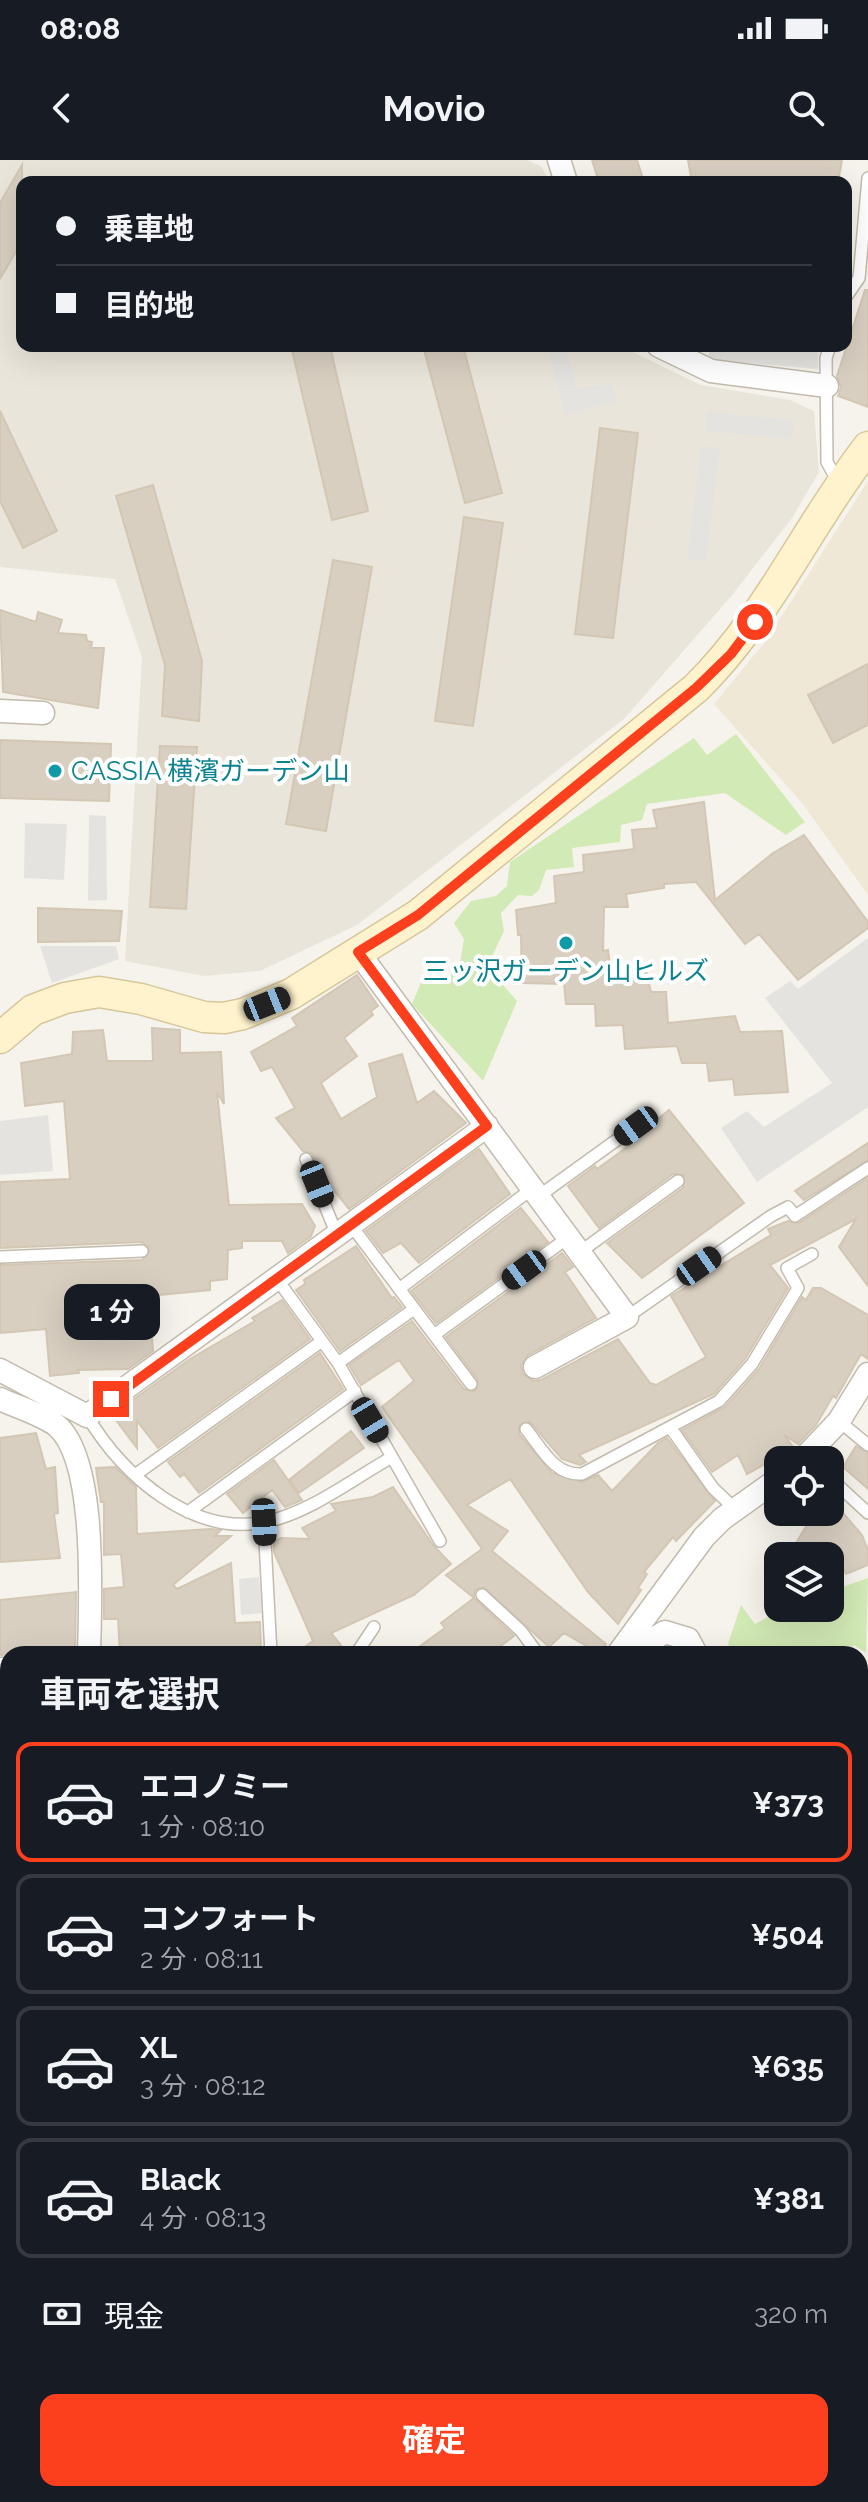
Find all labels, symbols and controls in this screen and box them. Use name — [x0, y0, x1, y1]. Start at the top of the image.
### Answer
text: 08:08 — [40, 11, 121, 46]
icon: back — [40, 86, 84, 130]
icon: search — [784, 86, 828, 130]
text: Movio — [383, 87, 485, 129]
text: 乗車地 — [104, 211, 194, 246]
text: 目的地 — [104, 288, 194, 323]
route start — [737, 604, 773, 640]
place label: CASSIA 横濱ガーデン山 — [71, 756, 349, 786]
marker: CASSIA 横濱ガーデン山 — [46, 762, 64, 780]
marker: 三ッ沢ガーデン山ヒルズ — [557, 934, 575, 952]
place label: 三ッ沢ガーデン山ヒルズ — [423, 956, 709, 986]
car — [240, 984, 294, 1024]
car — [610, 1102, 662, 1150]
car — [297, 1157, 337, 1211]
car — [672, 1242, 726, 1290]
car — [498, 1246, 550, 1294]
callout: 1 分 — [63, 1283, 159, 1339]
text: 1 分 — [89, 1297, 135, 1327]
route end — [93, 1381, 129, 1417]
car — [347, 1393, 393, 1447]
map controls — [764, 1446, 844, 1622]
button: locate — [764, 1446, 844, 1526]
car — [251, 1497, 277, 1547]
button: layers — [764, 1542, 844, 1622]
text: 車両を選択 — [40, 1673, 220, 1715]
icon: car — [44, 1766, 116, 1838]
text: エコノミー — [140, 1769, 290, 1804]
text: ¥373 — [752, 1785, 824, 1820]
text: 1 分 · 08:10 — [140, 1812, 265, 1842]
icon: car — [44, 1898, 116, 1970]
text: コンフォート — [140, 1901, 319, 1936]
text: ¥504 — [750, 1917, 824, 1952]
text: 2 分 · 08:11 — [140, 1944, 263, 1974]
icon: car — [44, 2030, 116, 2102]
text: XL — [140, 2030, 177, 2065]
text: ¥635 — [751, 2049, 824, 2084]
text: 3 分 · 08:12 — [140, 2071, 266, 2101]
icon: car — [44, 2162, 116, 2234]
text: Black — [140, 2162, 221, 2197]
text: ¥381 — [753, 2181, 824, 2216]
text: 4 分 · 08:13 — [140, 2203, 266, 2233]
icon: cash — [40, 2292, 84, 2336]
text: 現金 — [104, 2299, 164, 2334]
text: 320 m — [754, 2299, 828, 2329]
button: 確定 — [40, 2394, 828, 2486]

